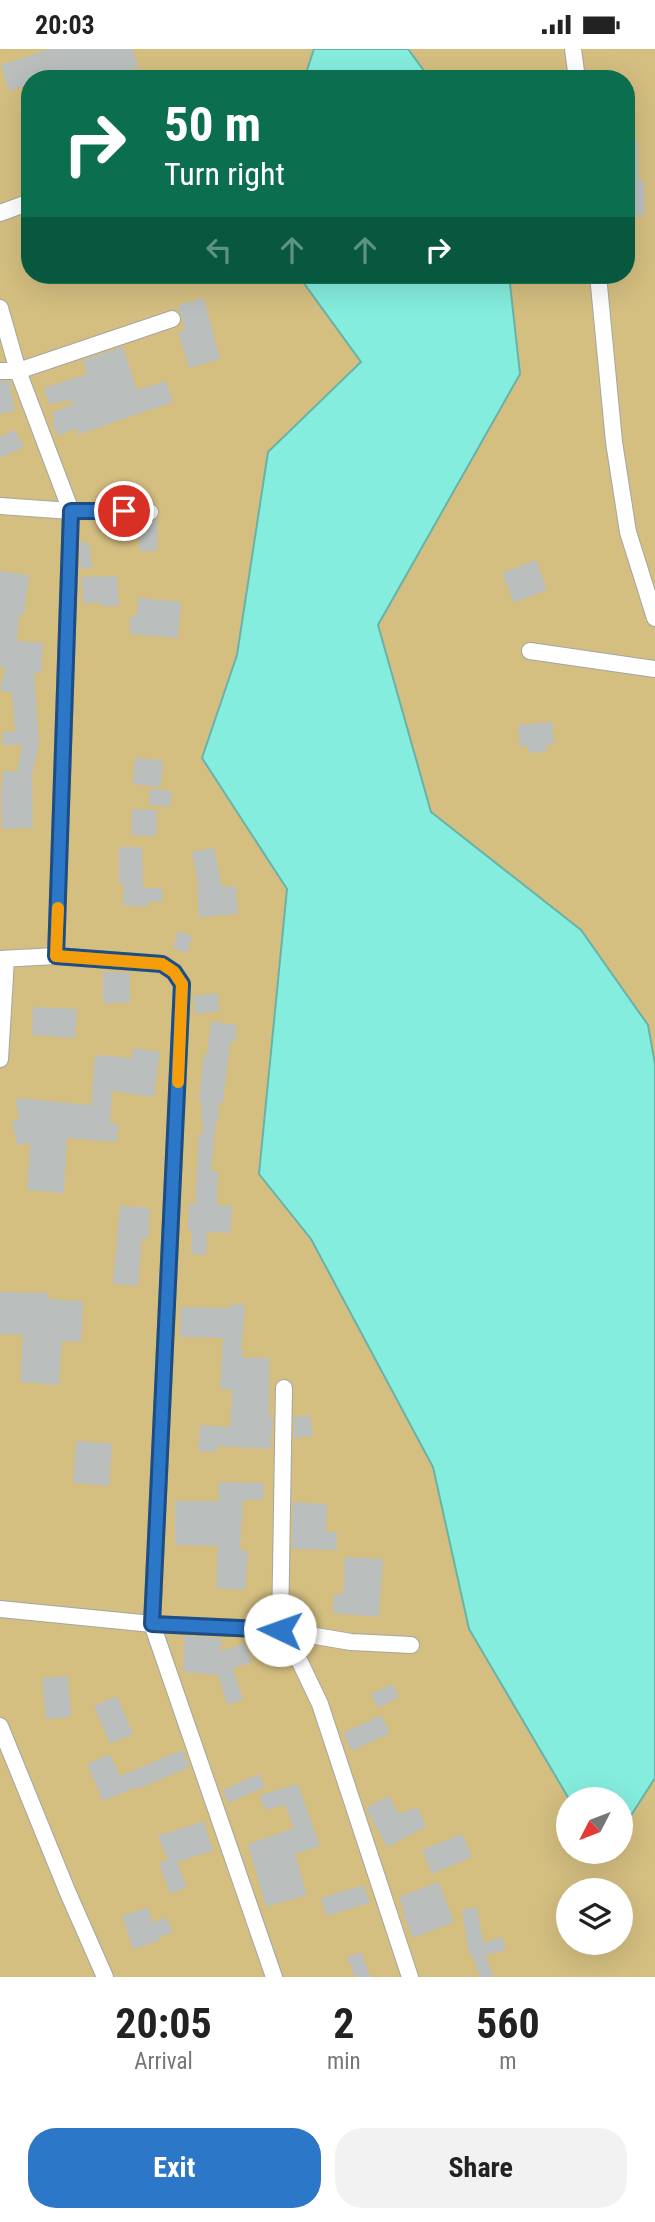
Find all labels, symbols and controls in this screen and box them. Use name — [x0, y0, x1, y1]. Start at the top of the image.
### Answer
text: 20:03 — [35, 10, 95, 40]
text: 50 m — [164, 96, 261, 153]
icon: right — [49, 98, 140, 189]
text: Turn right — [164, 155, 285, 193]
icon: left — [200, 231, 238, 269]
icon: ahead — [273, 231, 311, 269]
icon: ahead — [346, 231, 384, 269]
icon: right — [419, 231, 457, 269]
pin — [94, 481, 154, 541]
icon: arrive — [105, 492, 143, 530]
position arrow — [243, 1593, 317, 1667]
north arrow — [556, 1787, 634, 1864]
map controls — [556, 1787, 633, 1955]
button: layers — [556, 1878, 633, 1955]
text: 20:05 — [115, 1999, 212, 2048]
text: 2 — [333, 1999, 354, 2048]
text: 560 — [476, 1999, 540, 2048]
text: Arrival — [134, 2048, 193, 2075]
text: min — [327, 2048, 361, 2075]
text: m — [499, 2048, 516, 2075]
button: Exit — [28, 2128, 321, 2208]
button: Share — [335, 2128, 627, 2208]

